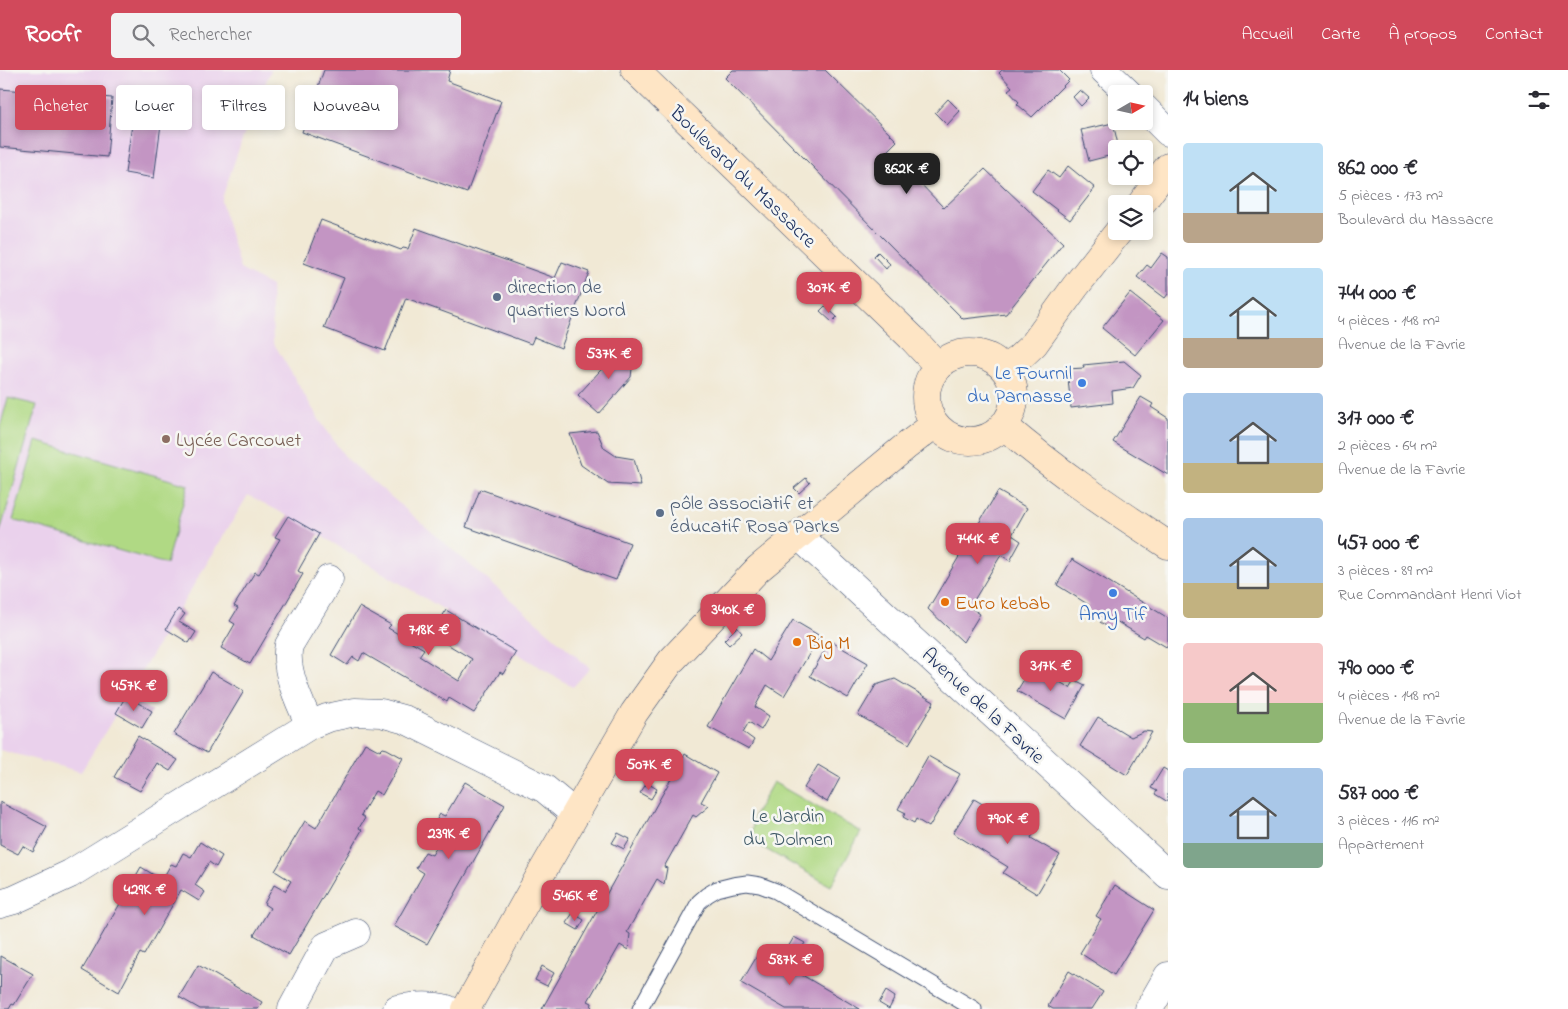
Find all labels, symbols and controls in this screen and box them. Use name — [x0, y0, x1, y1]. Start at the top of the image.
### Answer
search box — [111, 13, 461, 58]
text: Roofr — [25, 18, 81, 53]
icon: search — [129, 21, 157, 49]
text: Rechercher — [169, 22, 252, 49]
text: Accueil — [1241, 22, 1293, 48]
text: Carte — [1321, 22, 1360, 48]
text: À propos — [1388, 22, 1457, 48]
text: Contact — [1485, 22, 1543, 48]
chip: Acheter — [15, 85, 106, 130]
chip: Louer — [116, 85, 192, 130]
chip: Filtres — [202, 85, 285, 130]
chip: Nouveau — [295, 85, 398, 130]
north arrow — [1108, 85, 1152, 130]
map controls — [1108, 85, 1153, 240]
text: 14 biens — [1183, 85, 1249, 115]
icon: filters — [1525, 86, 1553, 114]
street label: Boulevard du Massacre — [662, 99, 822, 256]
button: locate — [1108, 140, 1153, 185]
pin: 862K € — [866, 152, 948, 195]
text: 862 000 € — [1338, 154, 1418, 184]
text: 862K € — [885, 157, 929, 181]
icon: home — [1223, 163, 1283, 223]
text: 5 pièces · 173 m² — [1338, 184, 1443, 208]
button: layers — [1108, 195, 1153, 240]
text: Boulevard du Massacre — [1338, 208, 1493, 232]
pin: 307K € — [788, 272, 870, 314]
place label: direction de quartiers Nord — [507, 274, 626, 326]
text: 307K € — [807, 276, 851, 300]
text: 744 000 € — [1338, 279, 1416, 309]
icon: home — [1223, 288, 1283, 348]
marker: direction de quartiers Nord — [491, 291, 503, 303]
text: 4 pièces · 148 m² — [1338, 309, 1440, 333]
text: Avenue de la Favrie — [1338, 333, 1466, 357]
pin: 537K € — [568, 338, 650, 380]
text: 537K € — [586, 342, 632, 366]
place label: Le Fournil du Parnasse — [967, 360, 1072, 412]
marker: Le Fournil du Parnasse — [1076, 377, 1088, 389]
text: 317 000 € — [1338, 404, 1414, 434]
icon: home — [1223, 413, 1283, 473]
place label: Lycée Carcouet — [176, 427, 302, 456]
marker: Lycée Carcouet — [160, 433, 172, 445]
text: 2 pièces · 64 m² — [1338, 434, 1437, 458]
text: Avenue de la Favrie — [1338, 458, 1466, 482]
place label: pôle associatif et éducatif Rosa Parks — [670, 490, 840, 542]
marker: pôle associatif et éducatif Rosa Parks — [654, 507, 666, 519]
pin: 744K € — [937, 522, 1019, 565]
text: 744K € — [957, 527, 999, 551]
text: 457 000 € — [1338, 529, 1420, 559]
icon: home — [1223, 538, 1283, 598]
text: 3 pièces · 89 m² — [1338, 559, 1433, 583]
text: Rue Commandant Henri Viot — [1338, 583, 1522, 607]
marker: Amy Tif — [1107, 587, 1119, 599]
place label: Euro kebab — [955, 590, 1050, 619]
pin: 340K € — [692, 594, 774, 636]
marker: Euro kebab — [939, 596, 951, 608]
text: 340K € — [711, 598, 755, 622]
place label: Amy Tif — [1079, 601, 1148, 630]
pin: 718K € — [388, 614, 470, 656]
text: 718K € — [409, 618, 449, 642]
place label: Big M — [806, 630, 850, 660]
marker: Big M — [791, 636, 803, 648]
street label: Avenue de la Favrie — [914, 642, 1050, 772]
pin: 317K € — [1010, 650, 1092, 692]
text: 317K € — [1030, 654, 1072, 678]
text: 790 000 € — [1338, 654, 1414, 684]
icon: home — [1223, 663, 1283, 723]
pin: 457K € — [93, 670, 175, 712]
text: 457K € — [111, 674, 157, 698]
text: 4 pièces · 148 m² — [1338, 684, 1440, 708]
text: Avenue de la Favrie — [1338, 708, 1466, 732]
pin: 507K € — [608, 748, 690, 791]
text: 507K € — [626, 753, 672, 777]
text: 587 000 € — [1338, 779, 1419, 809]
icon: home — [1223, 788, 1283, 848]
pin: 790K € — [967, 802, 1049, 845]
park label: Le Jardin du Dolmen — [743, 803, 833, 855]
text: 790K € — [987, 807, 1029, 831]
text: 3 pièces · 116 m² — [1338, 809, 1440, 833]
pin: 239K € — [408, 818, 490, 860]
text: 239K € — [428, 822, 470, 846]
text: Appartement — [1338, 833, 1424, 857]
pin: 429K € — [104, 874, 186, 916]
text: 429K € — [124, 878, 166, 902]
pin: 546K € — [534, 880, 616, 922]
text: 546K € — [552, 884, 598, 908]
pin: 587K € — [749, 944, 831, 986]
text: 587K € — [768, 948, 812, 972]

